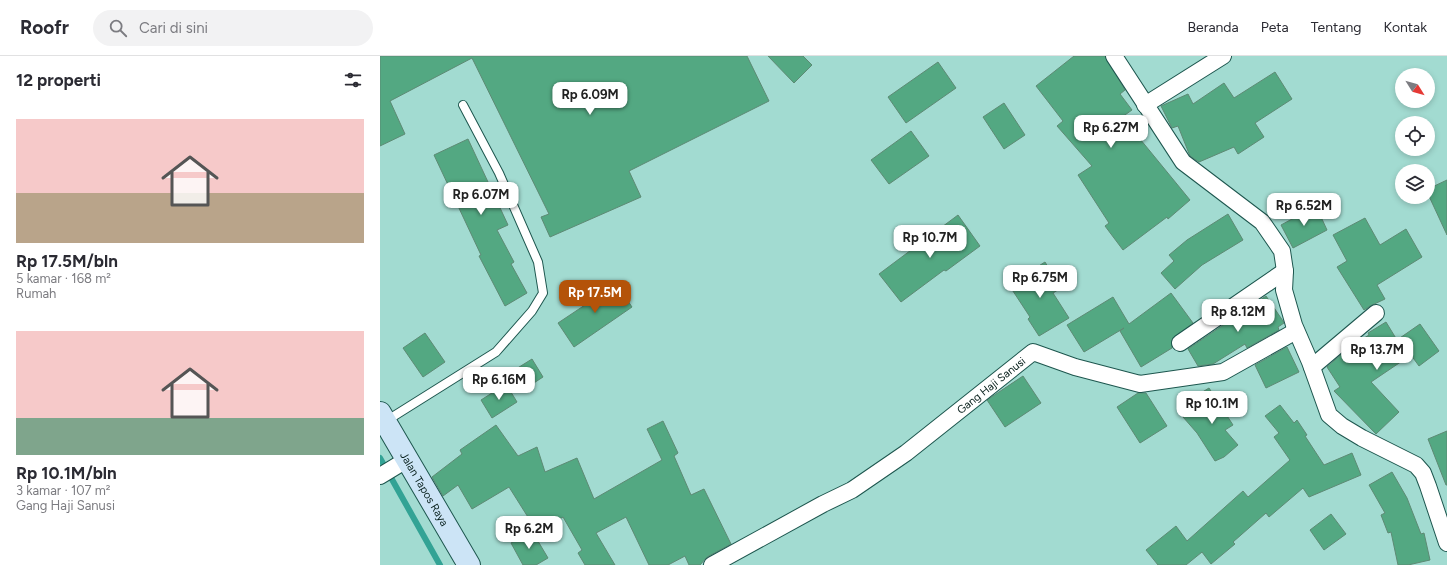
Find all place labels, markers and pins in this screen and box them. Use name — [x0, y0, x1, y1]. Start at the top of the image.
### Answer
pin: Rp 6.09M — [549, 82, 631, 116]
pin: Rp 6.27M — [1070, 115, 1152, 149]
pin: Rp 6.07M — [440, 182, 522, 216]
pin: Rp 6.52M — [1263, 193, 1345, 227]
pin: Rp 10.7M — [889, 225, 971, 259]
pin: Rp 6.75M — [999, 265, 1081, 299]
pin: Rp 17.5M — [554, 280, 636, 314]
pin: Rp 8.12M — [1197, 299, 1279, 333]
pin: Rp 13.7M — [1336, 337, 1418, 371]
pin: Rp 6.16M — [458, 367, 540, 401]
pin: Rp 10.1M — [1171, 391, 1253, 425]
pin: Rp 6.2M — [492, 516, 566, 550]

